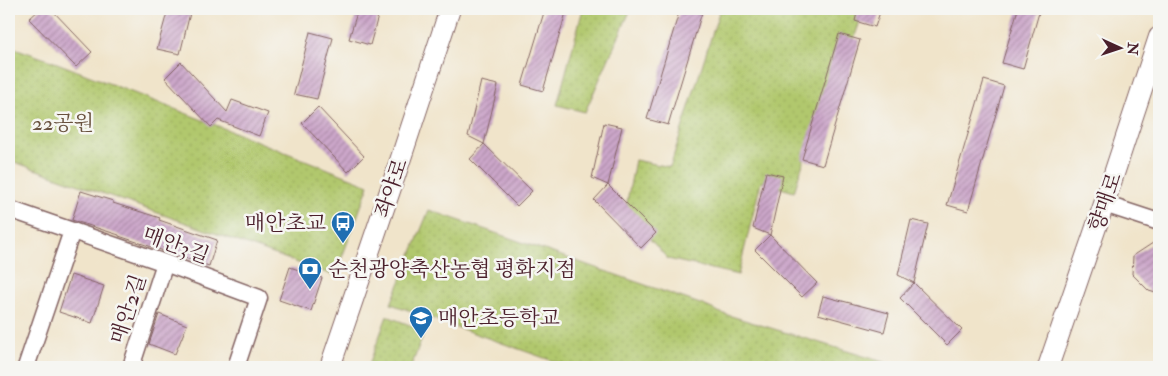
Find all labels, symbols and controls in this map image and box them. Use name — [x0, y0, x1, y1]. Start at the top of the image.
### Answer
north arrow — [1096, 22, 1146, 72]
text: N — [1124, 41, 1141, 56]
park label: 22공원 — [32, 110, 94, 137]
street label: 좌야로 — [369, 155, 414, 221]
street label: 향매로 — [1083, 169, 1128, 235]
place label: 매안초교 — [245, 210, 326, 237]
bus stop icon: 매안초교 — [330, 210, 356, 244]
street label: 매안3길 — [139, 221, 213, 270]
bank icon: 순천광양축산농협 평화지점 — [297, 256, 323, 290]
place label: 순천광양축산농협 평화지점 — [328, 256, 576, 283]
street label: 매안2길 — [105, 271, 152, 347]
school or university icon: 매안초등학교 — [408, 305, 434, 339]
place label: 매안초등학교 — [438, 305, 560, 332]

